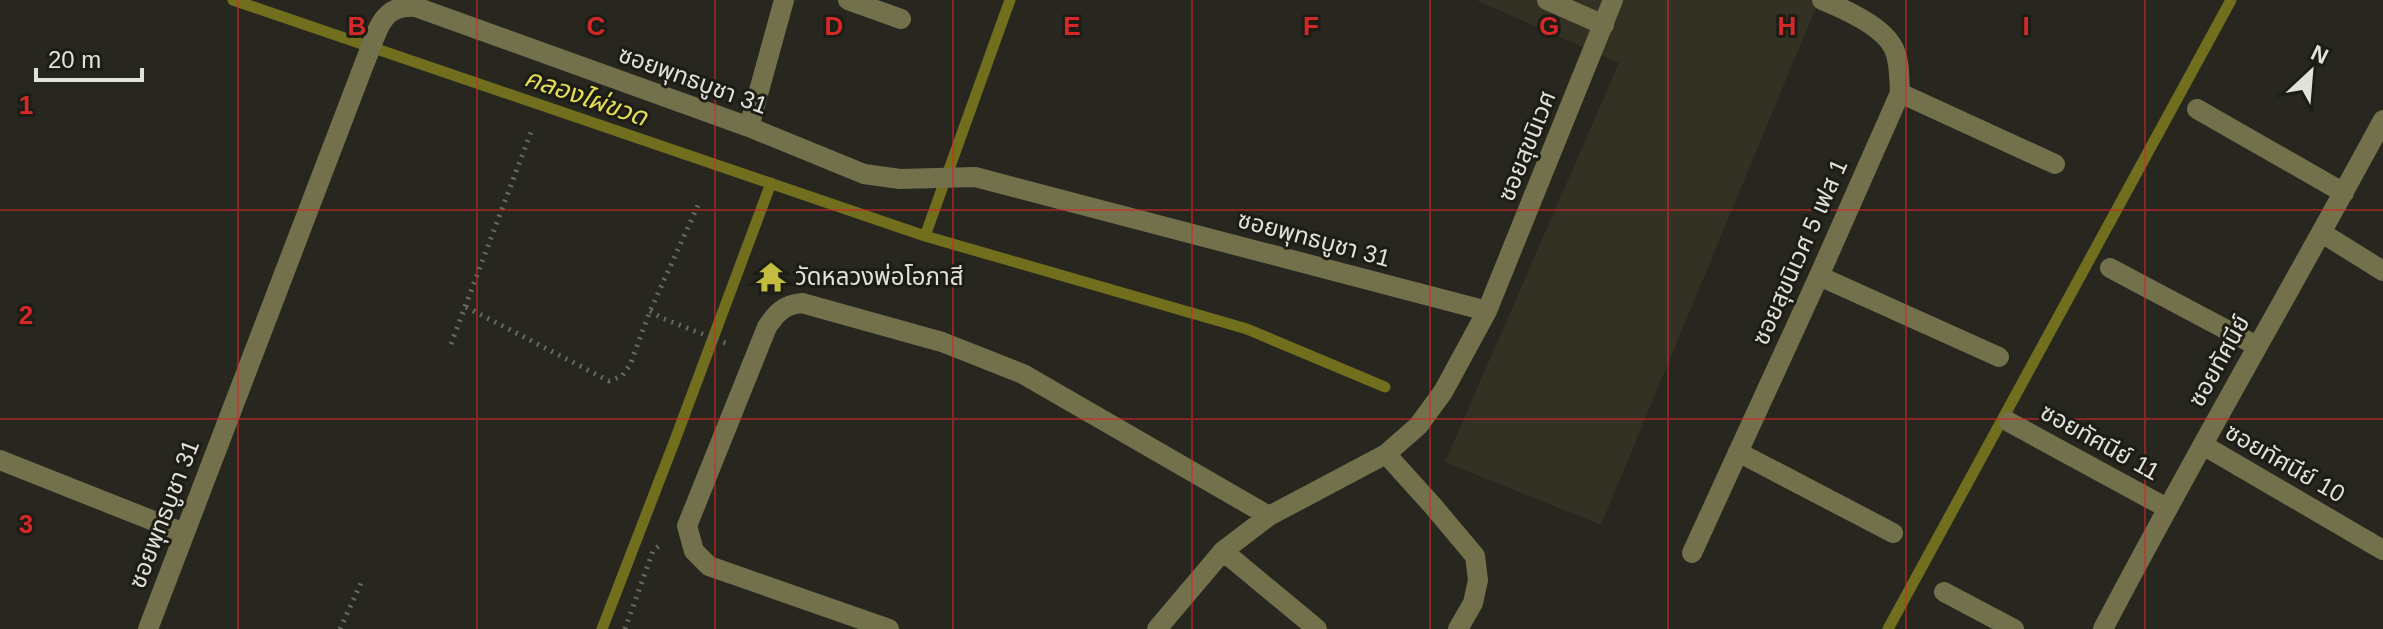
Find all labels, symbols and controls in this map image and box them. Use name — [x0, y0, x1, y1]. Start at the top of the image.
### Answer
text: B — [348, 11, 366, 41]
text: C — [587, 11, 606, 41]
text: D — [825, 11, 843, 41]
text: E — [1063, 11, 1081, 41]
text: F — [1303, 11, 1319, 41]
text: G — [1539, 11, 1559, 41]
text: H — [1778, 11, 1796, 41]
text: I — [2022, 11, 2030, 41]
scale bar — [36, 32, 142, 82]
north arrow — [2271, 32, 2351, 112]
street label: ซอยพุทธบูชา 31 — [614, 40, 771, 121]
text: N — [2307, 40, 2332, 69]
text: 20 m — [48, 46, 101, 73]
water label: คลองไผ่ขวด — [521, 62, 652, 132]
street label: ซอยสุขนิเวศ — [1492, 87, 1563, 206]
text: 1 — [19, 90, 33, 120]
street label: ซอยสุขนิเวศ 5 เฟส 1 — [1747, 155, 1854, 349]
street label: ซอยพุทธบูชา 31 — [1235, 205, 1393, 274]
temple icon: วัดหลวงพ่อโอภาสี — [754, 260, 788, 294]
place label: วัดหลวงพ่อโอภาสี — [795, 263, 963, 290]
text: 2 — [19, 300, 33, 330]
street label: ซอยทัศนีย์ — [2183, 310, 2255, 411]
street label: ซอยทัศนีย์ 11 — [2036, 398, 2164, 485]
street label: ซอยทัศนีย์ 10 — [2221, 418, 2350, 508]
street label: ซอยพุทธบูชา 31 — [123, 436, 206, 592]
text: 3 — [19, 509, 33, 539]

